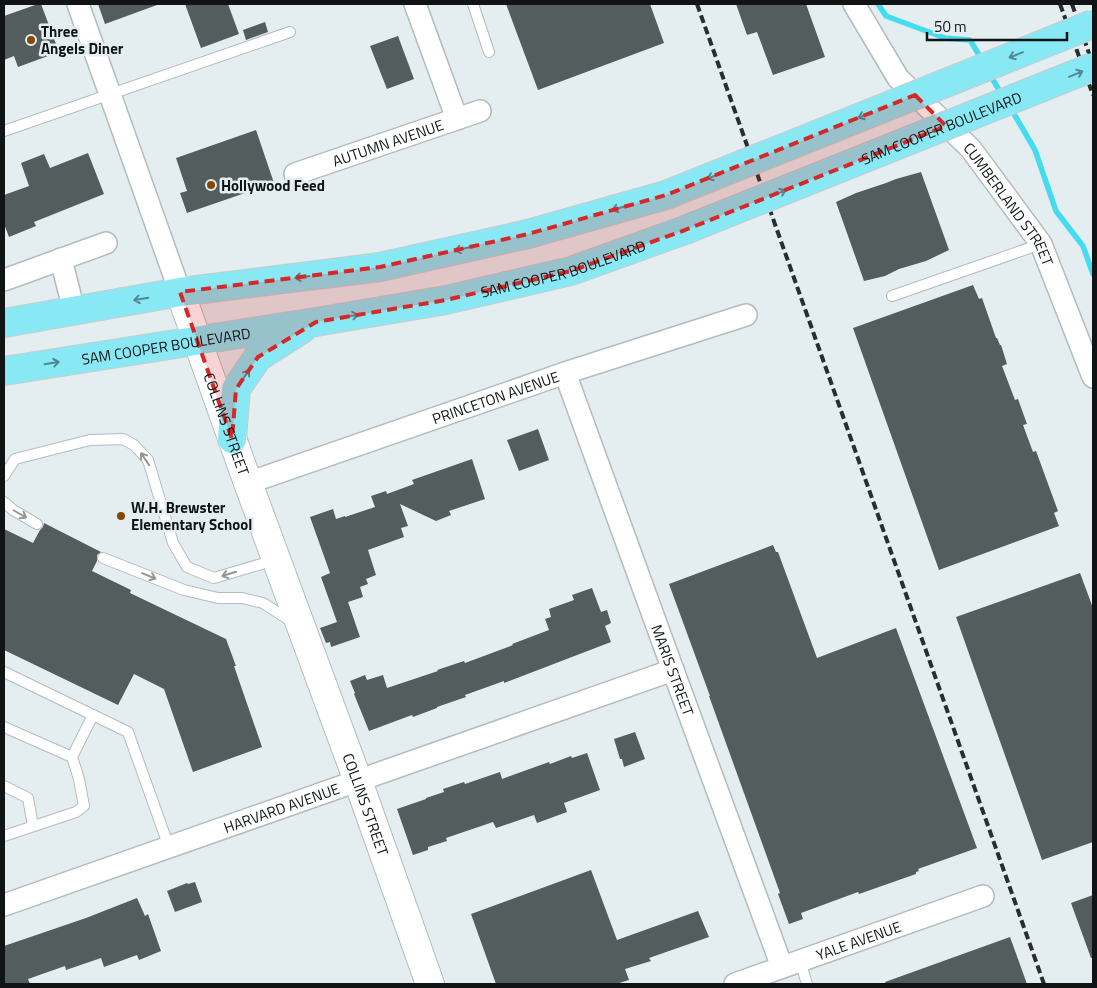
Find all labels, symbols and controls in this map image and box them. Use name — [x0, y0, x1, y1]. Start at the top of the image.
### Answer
scale bar — [927, 10, 1067, 42]
text: 50 m — [934, 15, 967, 38]
place label: Three Angels Diner — [41, 20, 124, 60]
marker: Three Angels Diner — [25, 34, 37, 46]
one-way arrow — [1008, 51, 1024, 60]
one-way arrow — [1068, 68, 1083, 78]
street label: SAM COOPER BOULEVARD — [858, 85, 1025, 170]
one-way arrow — [858, 111, 873, 121]
street label: AUTUMN AVENUE — [329, 113, 446, 172]
street label: CUMBERLAND STREET — [959, 137, 1060, 269]
one-way arrow — [707, 171, 722, 181]
place label: Hollywood Feed — [221, 174, 325, 197]
marker: Hollywood Feed — [205, 179, 217, 191]
one-way arrow — [771, 188, 786, 197]
one-way arrow — [611, 204, 627, 214]
street label: SAM COOPER BOULEVARD — [478, 234, 649, 303]
one-way arrow — [454, 245, 470, 254]
one-way arrow — [294, 272, 310, 282]
one-way arrow — [133, 294, 149, 304]
one-way arrow — [342, 311, 358, 321]
street label: SAM COOPER BOULEVARD — [80, 321, 252, 370]
one-way arrow — [43, 358, 59, 368]
street label: PRINCETON AVENUE — [429, 364, 562, 430]
street label: COLLINS STREET — [198, 369, 256, 478]
one-way arrow — [240, 369, 250, 383]
one-way arrow — [140, 452, 151, 466]
place label: W.H. Brewster Elementary School — [131, 496, 252, 536]
one-way arrow — [12, 509, 27, 519]
marker: W.H. Brewster Elementary School — [115, 510, 127, 522]
one-way arrow — [222, 569, 238, 579]
one-way arrow — [141, 572, 156, 581]
street label: MARIS STREET — [646, 621, 700, 719]
street label: COLLINS STREET — [337, 750, 395, 859]
street label: HARVARD AVENUE — [220, 777, 342, 839]
street label: YALE AVENUE — [813, 915, 904, 966]

